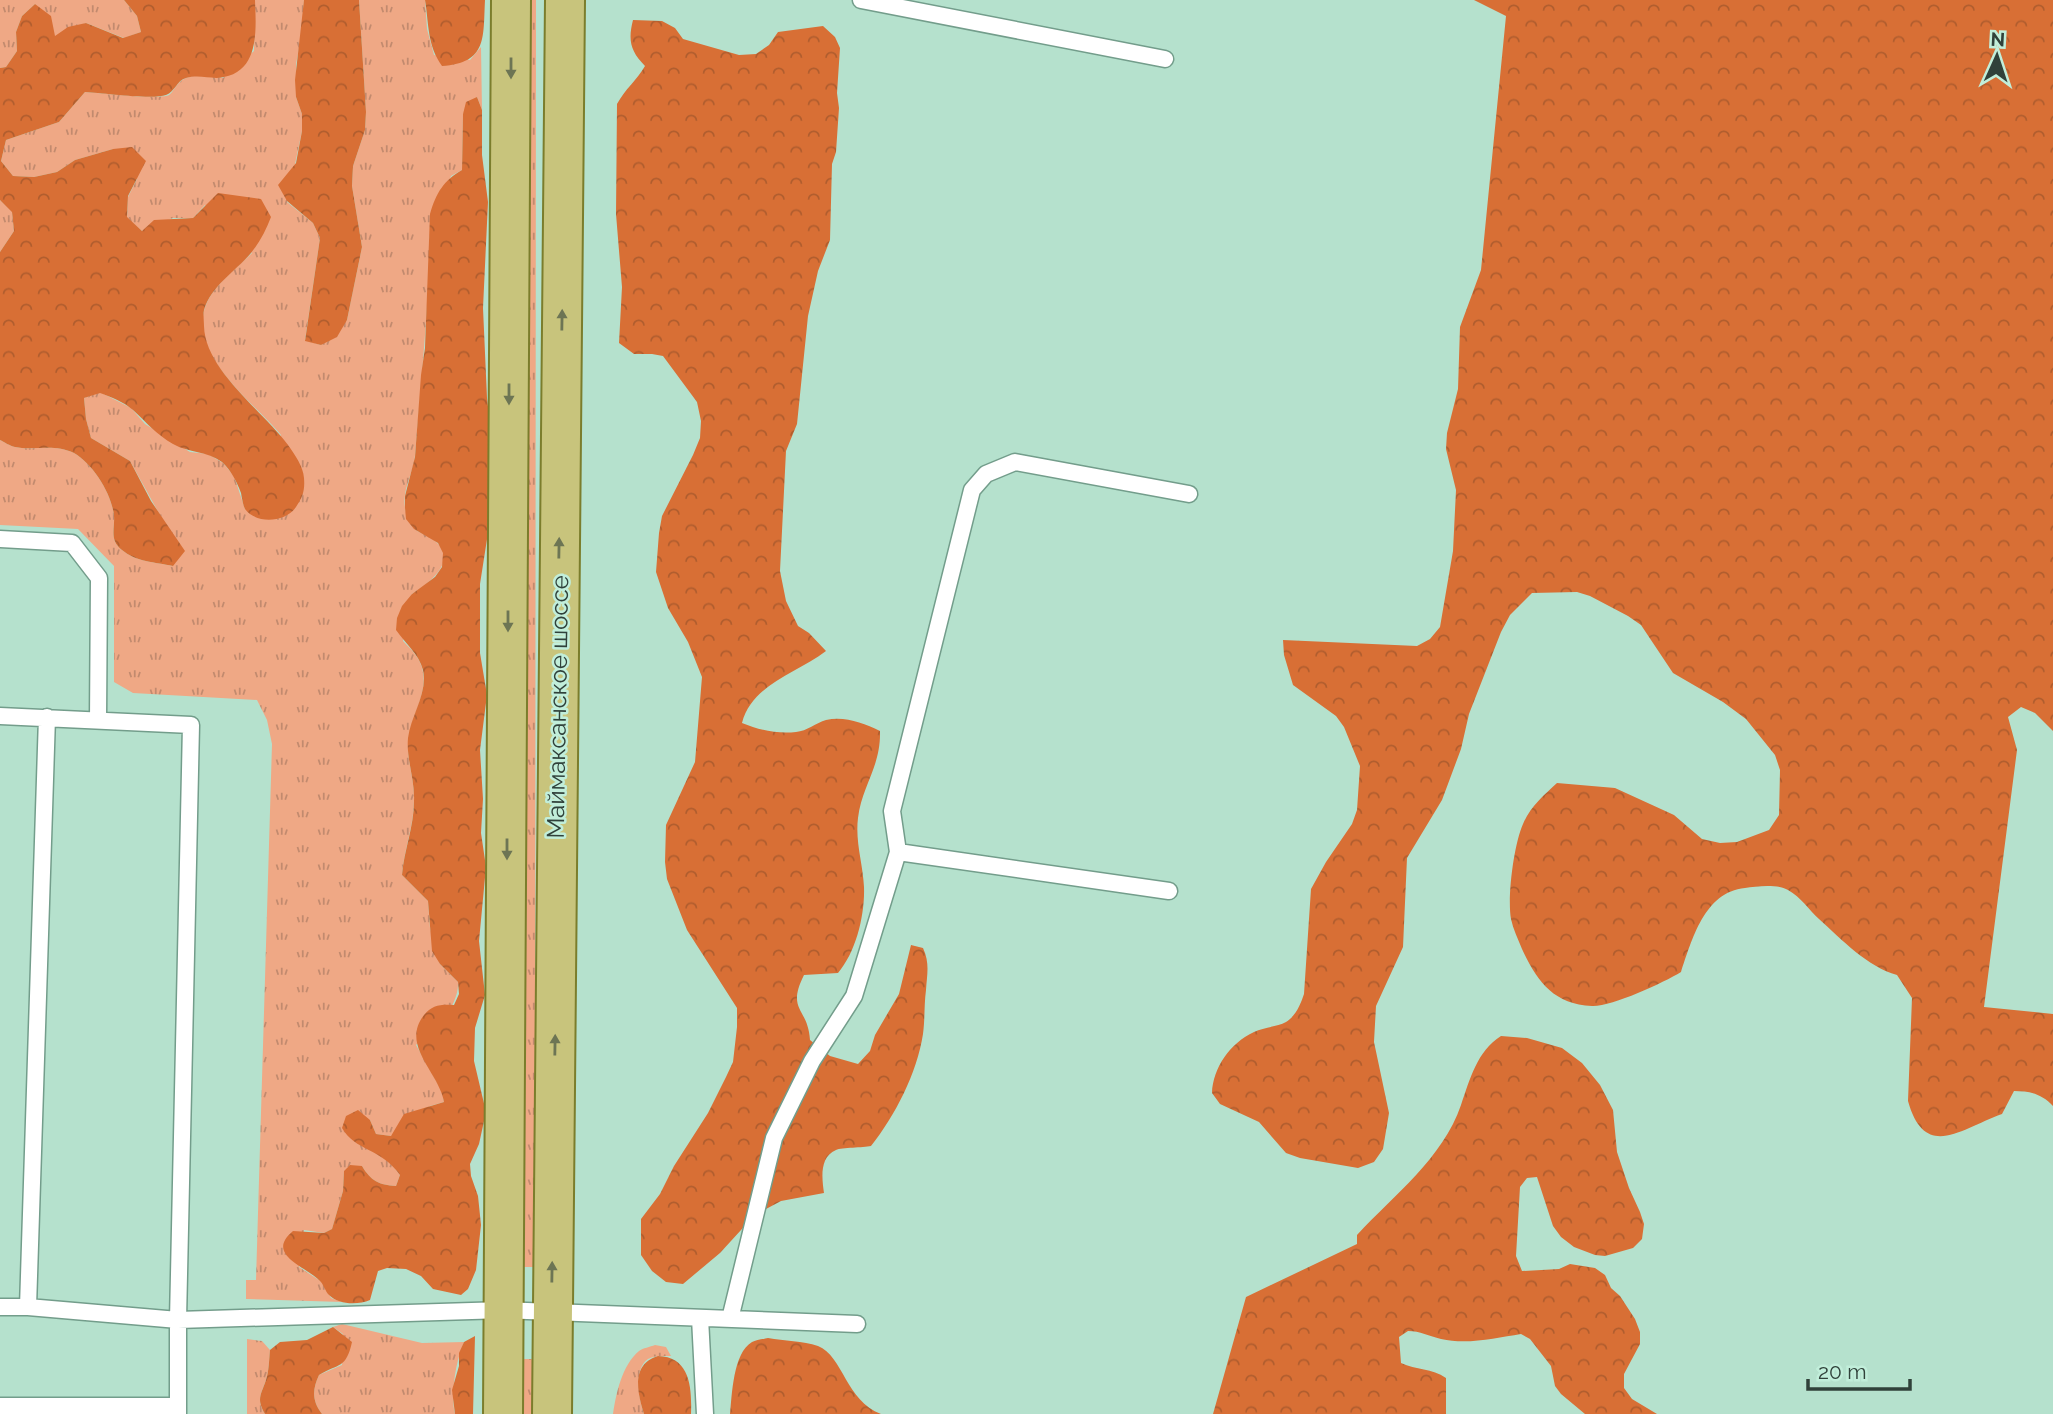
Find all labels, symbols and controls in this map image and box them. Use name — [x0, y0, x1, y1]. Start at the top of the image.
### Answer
north arrow — [1962, 21, 2032, 91]
text: N — [1990, 28, 2006, 50]
one-way arrow — [505, 57, 516, 79]
one-way arrow — [556, 309, 567, 331]
one-way arrow — [503, 383, 515, 405]
one-way arrow — [553, 537, 565, 559]
street label: Маймаксанское шоссе — [541, 575, 574, 839]
one-way arrow — [502, 610, 514, 632]
one-way arrow — [501, 838, 513, 860]
one-way arrow — [549, 1034, 560, 1056]
one-way arrow — [546, 1261, 558, 1283]
scale bar — [1808, 1348, 1910, 1392]
text: 20 m — [1818, 1359, 1866, 1384]

